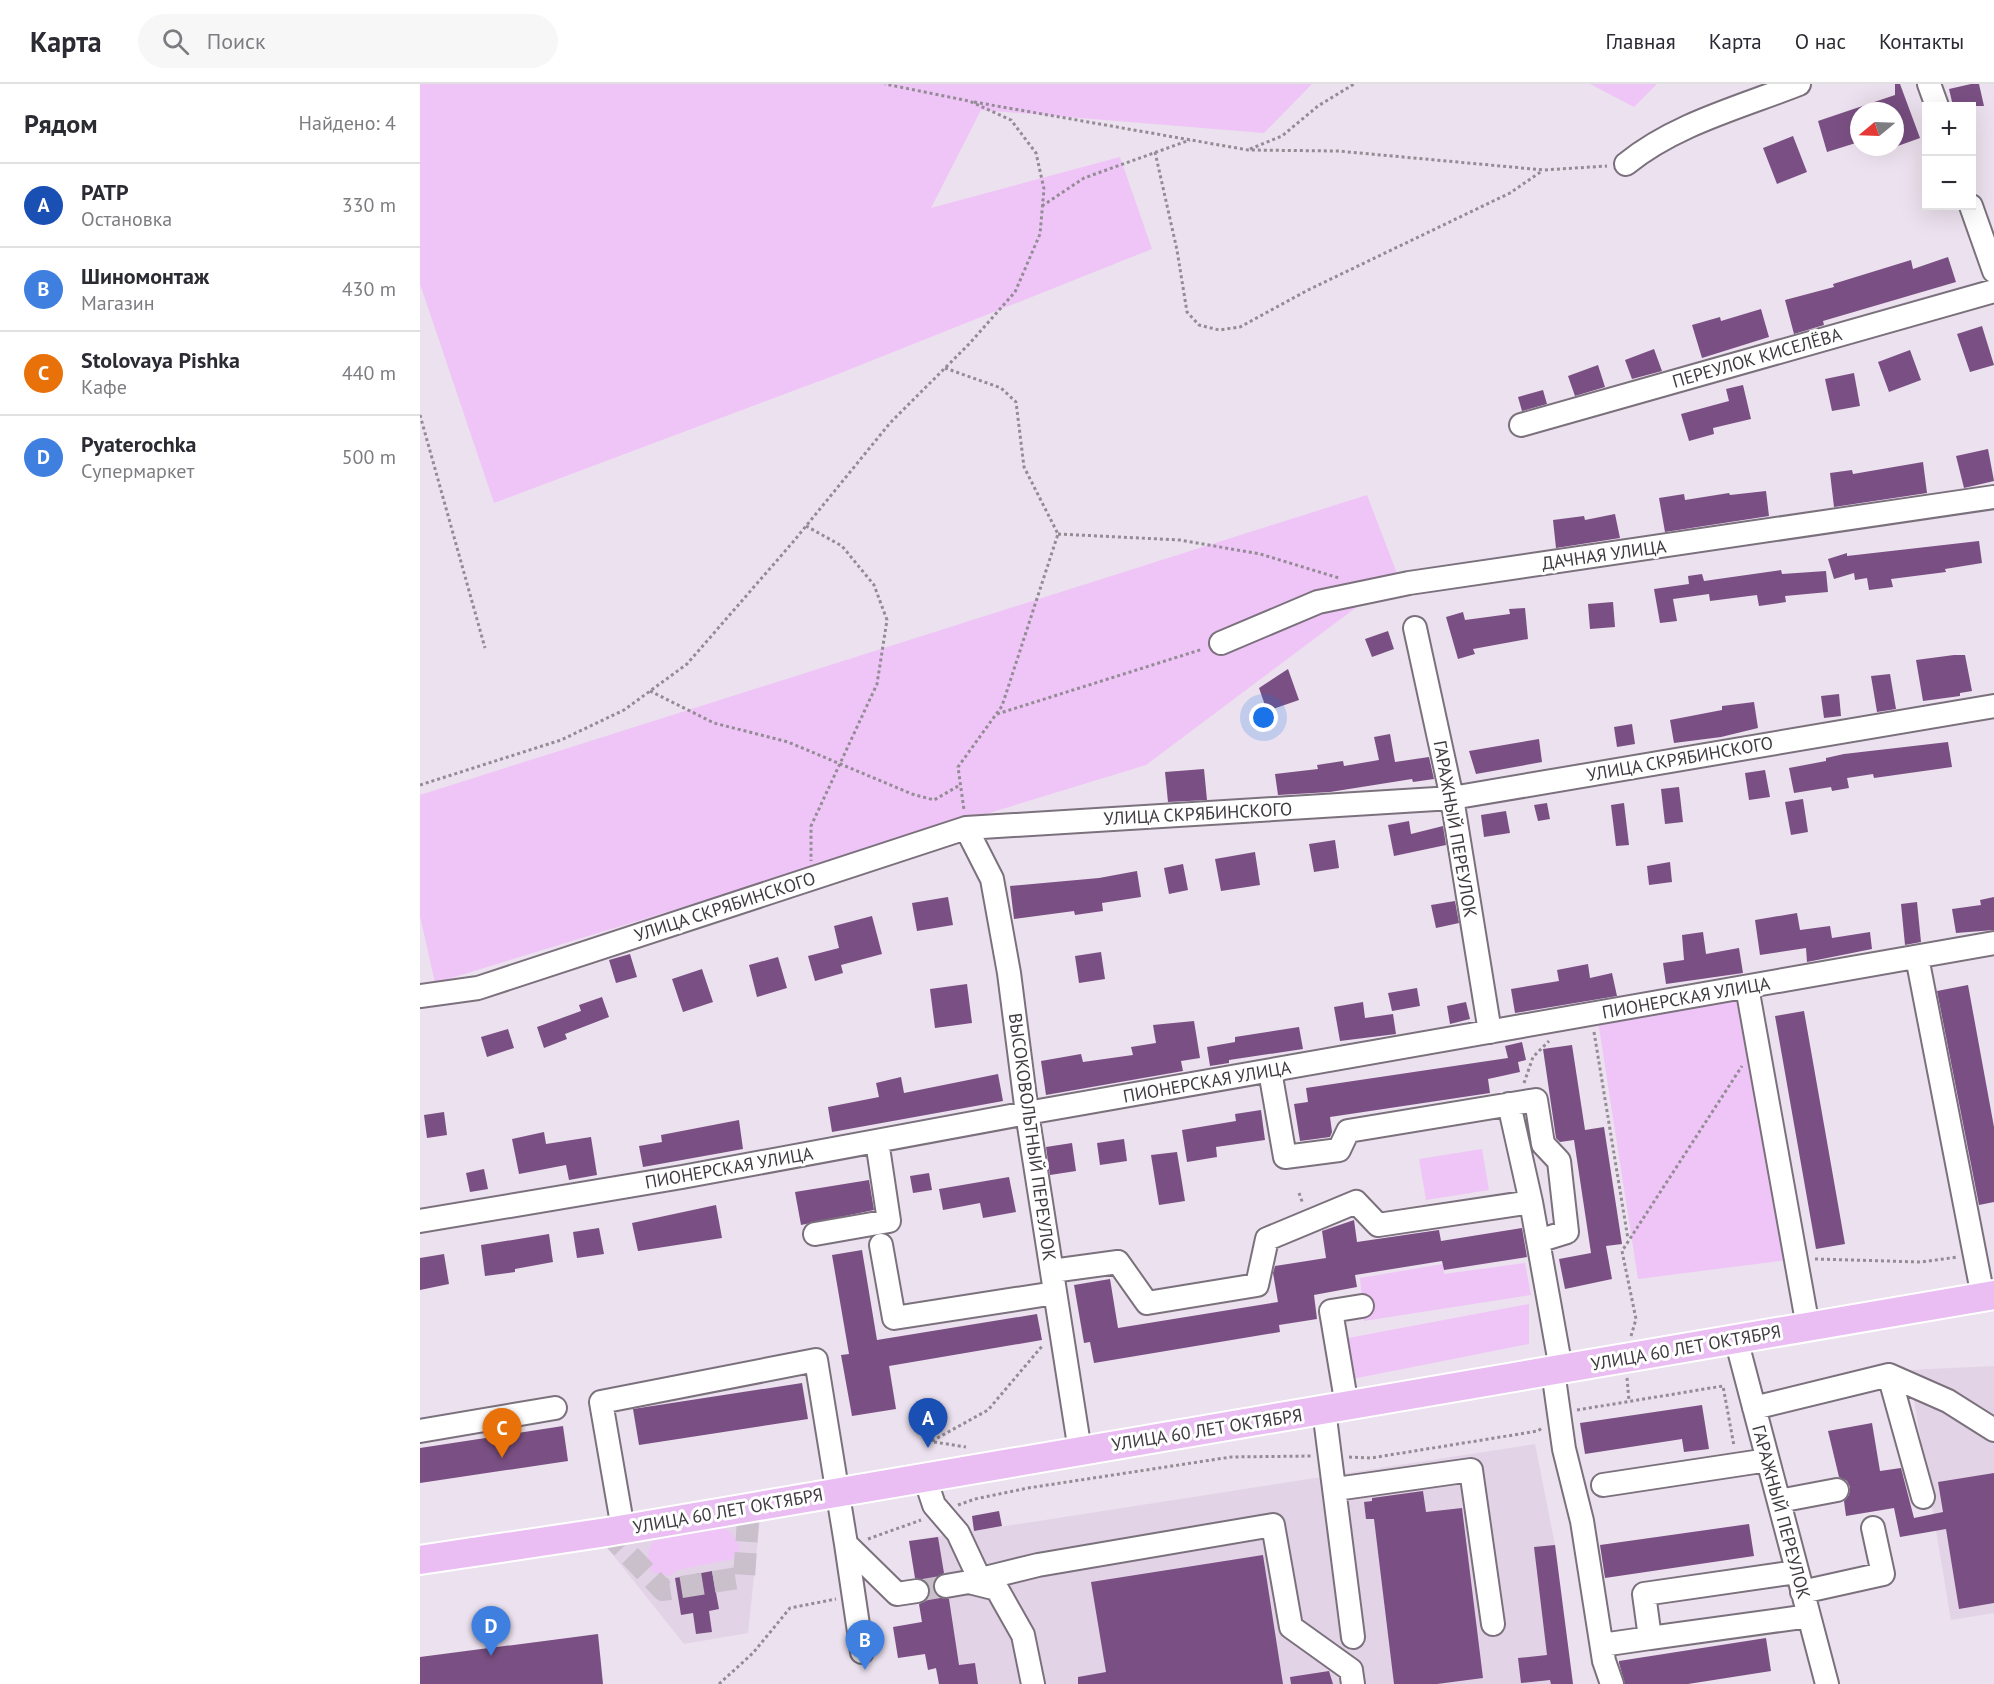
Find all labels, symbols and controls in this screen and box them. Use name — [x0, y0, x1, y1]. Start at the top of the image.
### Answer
search box — [138, 14, 558, 68]
text: Карта — [30, 23, 102, 60]
icon: search — [159, 25, 192, 58]
text: Поиск — [207, 27, 266, 55]
text: Главная — [1605, 28, 1676, 55]
text: Карта — [1709, 28, 1762, 55]
text: О нас — [1795, 28, 1846, 55]
text: Контакты — [1879, 28, 1964, 55]
north arrow — [1850, 102, 1904, 156]
map controls — [1922, 102, 1976, 210]
button: + — [1922, 102, 1976, 156]
text: Рядом — [24, 107, 98, 140]
text: Найдено: 4 — [299, 110, 396, 136]
button: − — [1922, 156, 1976, 210]
text: PATP — [81, 178, 129, 206]
text: A — [37, 192, 50, 218]
text: 330 m — [342, 192, 396, 218]
text: Остановка — [81, 206, 172, 232]
text: Шиномонтаж — [81, 262, 209, 290]
text: B — [38, 276, 49, 302]
text: 430 m — [342, 276, 396, 302]
text: Магазин — [81, 290, 155, 316]
street label: ПЕРЕУЛОК КИСЕЛЁВА — [1670, 322, 1845, 393]
text: Stolovaya Pishka — [81, 346, 240, 374]
text: C — [38, 360, 49, 386]
text: 440 m — [342, 360, 396, 386]
text: Кафе — [81, 374, 127, 400]
text: Pyaterochka — [81, 430, 197, 458]
text: D — [37, 444, 50, 470]
text: 500 m — [342, 444, 396, 470]
text: Супермаркет — [81, 458, 194, 484]
street label: ДАЧНАЯ УЛИЦА — [1540, 534, 1668, 575]
your location — [1249, 703, 1278, 732]
street label: УЛИЦА СКРЯБИНСКОГО — [1585, 731, 1775, 786]
street label: ГАРАЖНЫЙ ПЕРЕУЛОК — [1429, 739, 1482, 919]
street label: УЛИЦА СКРЯБИНСКОГО — [1103, 797, 1293, 830]
street label: УЛИЦА СКРЯБИНСКОГО — [632, 866, 818, 947]
street label: ПИОНЕРСКАЯ УЛИЦА — [1600, 971, 1772, 1024]
street label: ВЫСОКОВОЛЬТНЫЙ ПЕРЕУЛОК — [1004, 1012, 1061, 1262]
street label: ПИОНЕРСКАЯ УЛИЦА — [1121, 1055, 1293, 1108]
street label: ПИОНЕРСКАЯ УЛИЦА — [643, 1141, 815, 1194]
street label: УЛИЦА 60 ЛЕТ ОКТЯБРЯ — [1589, 1319, 1783, 1376]
pin: A — [908, 1398, 948, 1448]
street label: УЛИЦА 60 ЛЕТ ОКТЯБРЯ — [1110, 1403, 1304, 1456]
pin: C — [482, 1408, 521, 1458]
street label: ГАРАЖНЫЙ ПЕРЕУЛОК — [1747, 1422, 1816, 1602]
street label: УЛИЦА 60 ЛЕТ ОКТЯБРЯ — [631, 1482, 825, 1539]
pin: D — [472, 1606, 510, 1656]
pin: B — [846, 1620, 884, 1670]

